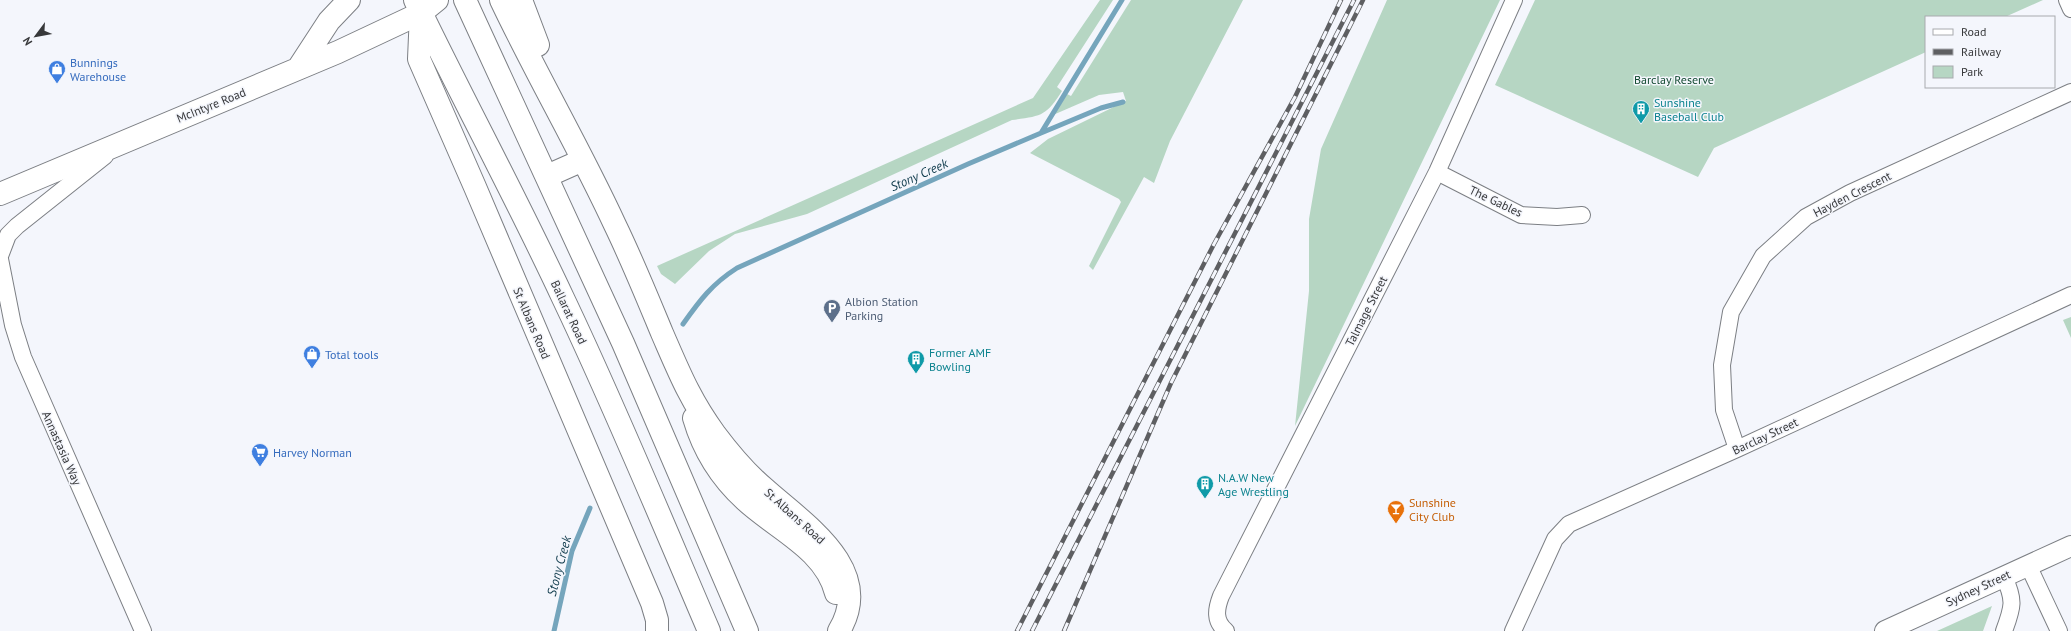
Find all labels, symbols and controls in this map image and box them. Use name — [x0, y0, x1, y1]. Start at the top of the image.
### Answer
north arrow — [16, 16, 56, 56]
legend — [1925, 16, 2055, 88]
text: Road — [1961, 24, 1986, 39]
text: N — [20, 35, 35, 48]
text: Railway — [1961, 44, 2001, 59]
place label: Bunnings Warehouse — [70, 55, 126, 84]
shop icon: Bunnings Warehouse — [47, 59, 67, 84]
text: Park — [1961, 64, 1983, 79]
park label: Barclay Reserve — [1634, 72, 1714, 87]
street label: McIntyre Road — [174, 84, 248, 126]
place label: Sunshine Baseball Club — [1654, 95, 1724, 124]
building icon: Sunshine Baseball Club — [1631, 99, 1651, 124]
water label: Stony Creek — [887, 154, 952, 195]
street label: Hayden Crescent — [1810, 168, 1894, 220]
street label: The Gables — [1467, 182, 1525, 220]
street label: Talmage Street — [1342, 273, 1390, 349]
street label: Ballarat Road — [548, 278, 590, 346]
street label: St Albans Road — [510, 285, 554, 361]
place label: Albion Station Parking — [845, 294, 918, 323]
parking icon: Albion Station Parking — [822, 298, 842, 323]
shop icon: Total tools — [302, 344, 322, 369]
place label: Former AMF Bowling — [929, 345, 991, 374]
place label: Total tools — [325, 347, 379, 362]
building icon: Former AMF Bowling — [906, 349, 926, 374]
street label: Annastasia Way — [39, 409, 85, 488]
street label: Barclay Street — [1730, 414, 1800, 458]
supermarket icon: Harvey Norman — [250, 442, 270, 467]
place label: Harvey Norman — [273, 445, 352, 460]
place label: N.A.W New Age Wrestling — [1218, 470, 1289, 499]
building icon: N.A.W New Age Wrestling — [1195, 474, 1215, 499]
street label: St Albans Road — [762, 485, 828, 547]
place label: Sunshine City Club — [1409, 495, 1456, 524]
bar icon: Sunshine City Club — [1386, 499, 1406, 524]
water label: Stony Creek — [543, 533, 575, 598]
street label: Sydney Street — [1943, 566, 2013, 610]

